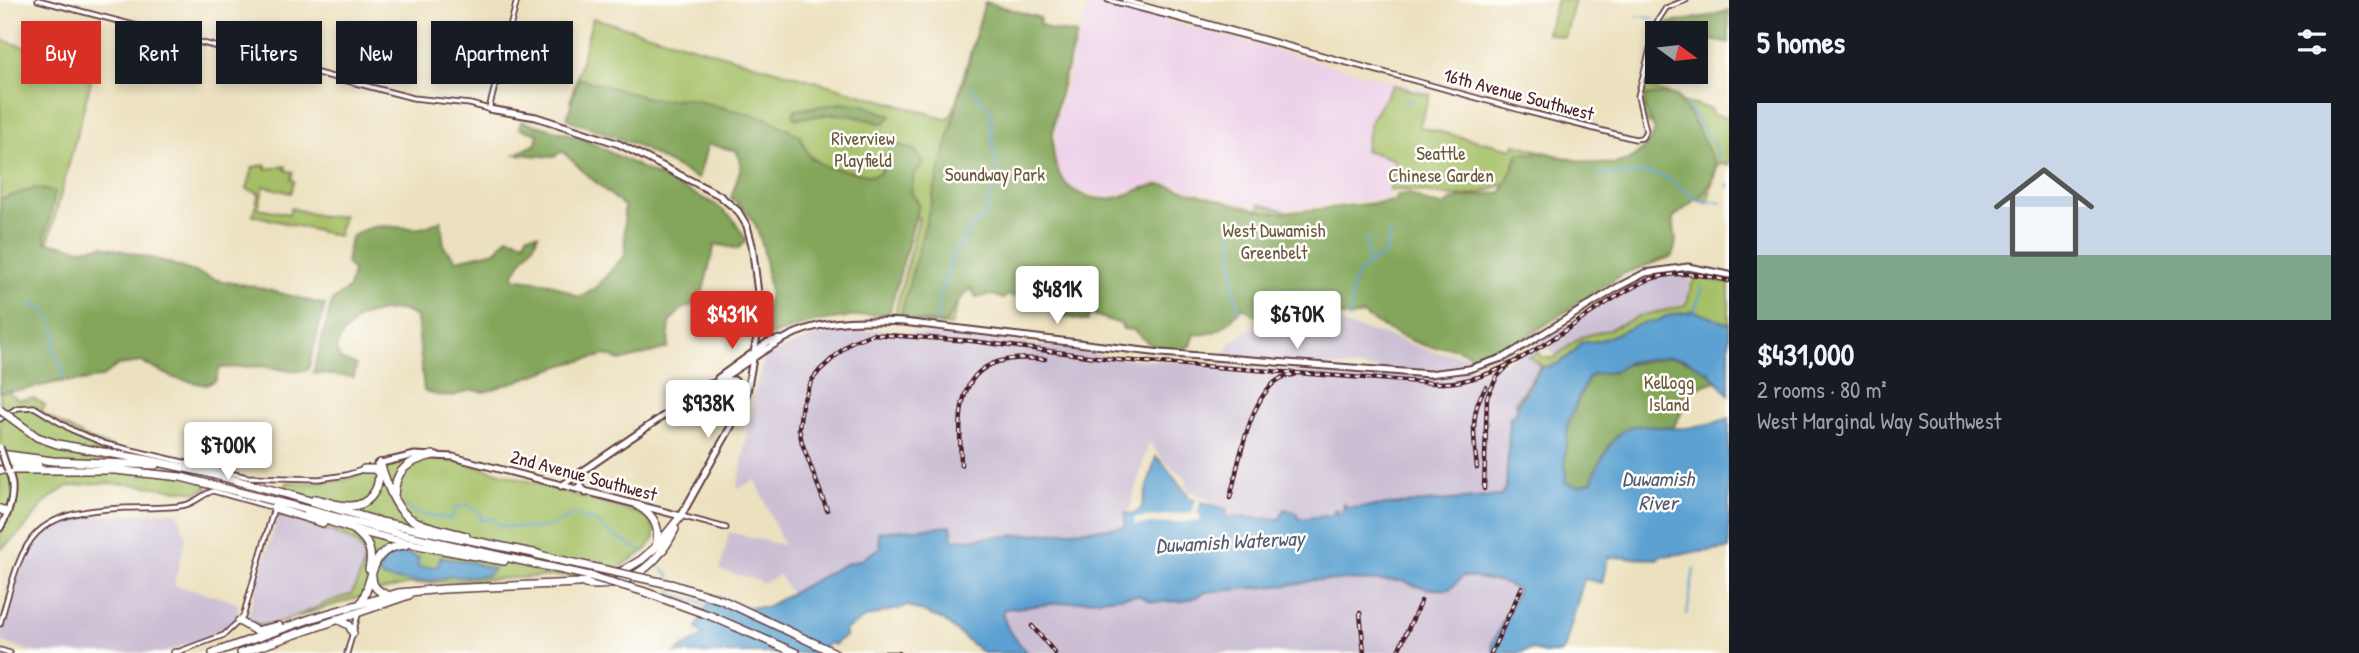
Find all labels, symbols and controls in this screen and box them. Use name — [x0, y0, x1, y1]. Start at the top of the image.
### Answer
chip: Buy — [21, 21, 101, 84]
chip: Rent — [115, 21, 202, 84]
chip: Filters — [216, 21, 322, 84]
chip: New — [336, 21, 417, 84]
chip: Apartment — [431, 21, 573, 84]
north arrow — [1645, 21, 1708, 84]
map controls — [1645, 21, 1708, 84]
text: 5 homes — [1757, 22, 1845, 62]
icon: filters — [2293, 23, 2331, 61]
street label: 16th Avenue Southwest — [1441, 61, 1597, 127]
park label: Riverview Playfield — [831, 125, 895, 173]
park label: Seattle Chinese Garden — [1388, 140, 1494, 188]
icon: home — [1981, 149, 2107, 275]
park label: Soundway Park — [945, 161, 1045, 187]
park label: West Duwamish Greenbelt — [1223, 217, 1325, 265]
pin: $481K — [1008, 266, 1106, 326]
text: $481K — [1032, 273, 1082, 304]
pin: $431K — [683, 292, 781, 351]
pin: $670K — [1248, 292, 1346, 351]
text: $431K — [707, 298, 757, 329]
text: $670K — [1270, 298, 1324, 329]
text: $431,000 — [1757, 334, 1854, 374]
park label: Kellogg Island — [1644, 369, 1694, 417]
text: 2 rooms · 80 m² — [1757, 374, 1887, 405]
pin: $938K — [659, 380, 757, 440]
text: $938K — [682, 387, 734, 418]
text: West Marginal Way Southwest — [1757, 405, 2002, 436]
pin: $700K — [179, 422, 277, 482]
text: $700K — [200, 429, 256, 460]
street label: 2nd Avenue Southwest — [508, 443, 661, 507]
water label: Duwamish River — [1622, 464, 1695, 517]
water label: Duwamish Waterway — [1155, 523, 1307, 560]

